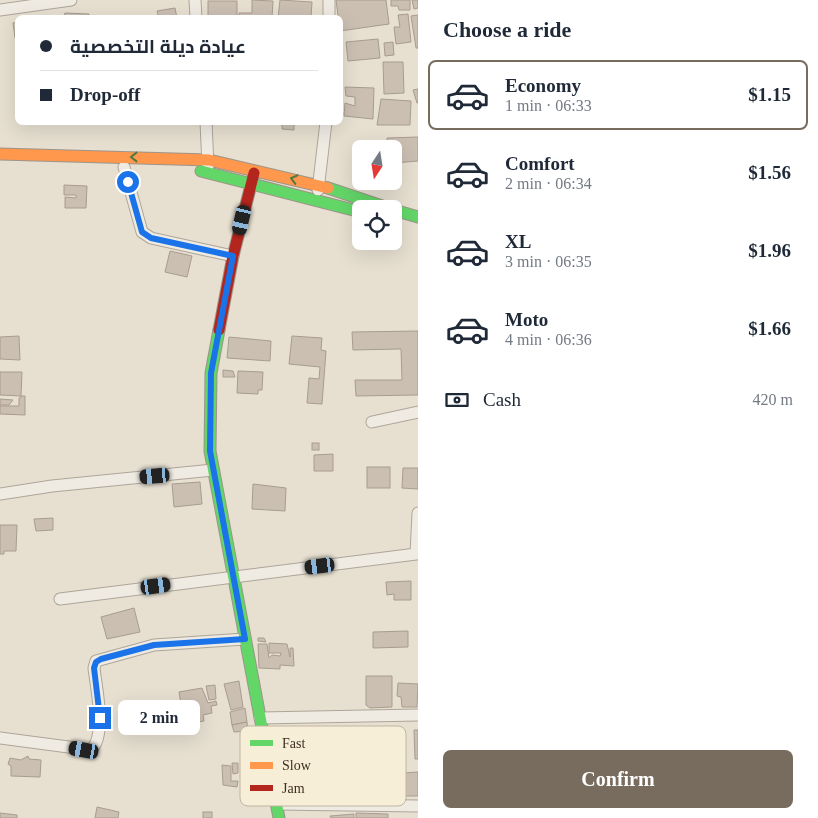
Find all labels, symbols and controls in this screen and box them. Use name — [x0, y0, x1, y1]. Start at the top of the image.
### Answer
text: Choose a ride — [443, 17, 571, 42]
text: عيادة ديلة التخصصية — [70, 36, 246, 57]
icon: car — [445, 73, 490, 118]
text: Economy — [505, 75, 581, 96]
text: Drop-off — [70, 84, 140, 105]
text: $1.15 — [748, 84, 791, 105]
text: 1 min · 06:33 — [505, 97, 592, 114]
north arrow — [352, 140, 402, 190]
map controls — [352, 140, 402, 250]
icon: car — [445, 151, 490, 196]
one-way arrow — [130, 152, 138, 162]
text: Comfort — [505, 153, 575, 174]
text: $1.56 — [748, 162, 791, 183]
route start — [117, 171, 139, 193]
one-way arrow — [290, 174, 299, 185]
text: 2 min · 06:34 — [505, 175, 592, 192]
button: locate — [352, 200, 402, 250]
car — [231, 204, 252, 236]
icon: car — [445, 229, 490, 274]
text: XL — [505, 231, 531, 252]
text: $1.96 — [748, 240, 791, 261]
text: 3 min · 06:35 — [505, 253, 592, 270]
icon: car — [445, 307, 490, 352]
text: Moto — [505, 309, 548, 330]
text: $1.66 — [748, 318, 791, 339]
text: 4 min · 06:36 — [505, 331, 592, 348]
icon: cash — [443, 386, 471, 414]
text: Cash — [483, 389, 521, 410]
text: 420 m — [753, 391, 793, 408]
car — [139, 467, 170, 485]
car — [304, 557, 335, 575]
car — [140, 576, 171, 596]
callout: 2 min — [118, 700, 200, 736]
route end — [89, 707, 111, 729]
text: 2 min — [140, 709, 178, 726]
legend — [240, 726, 406, 806]
text: Fast — [282, 736, 305, 751]
car — [67, 740, 100, 760]
button: Confirm — [443, 750, 793, 808]
text: Slow — [282, 758, 312, 773]
text: Jam — [282, 781, 305, 796]

